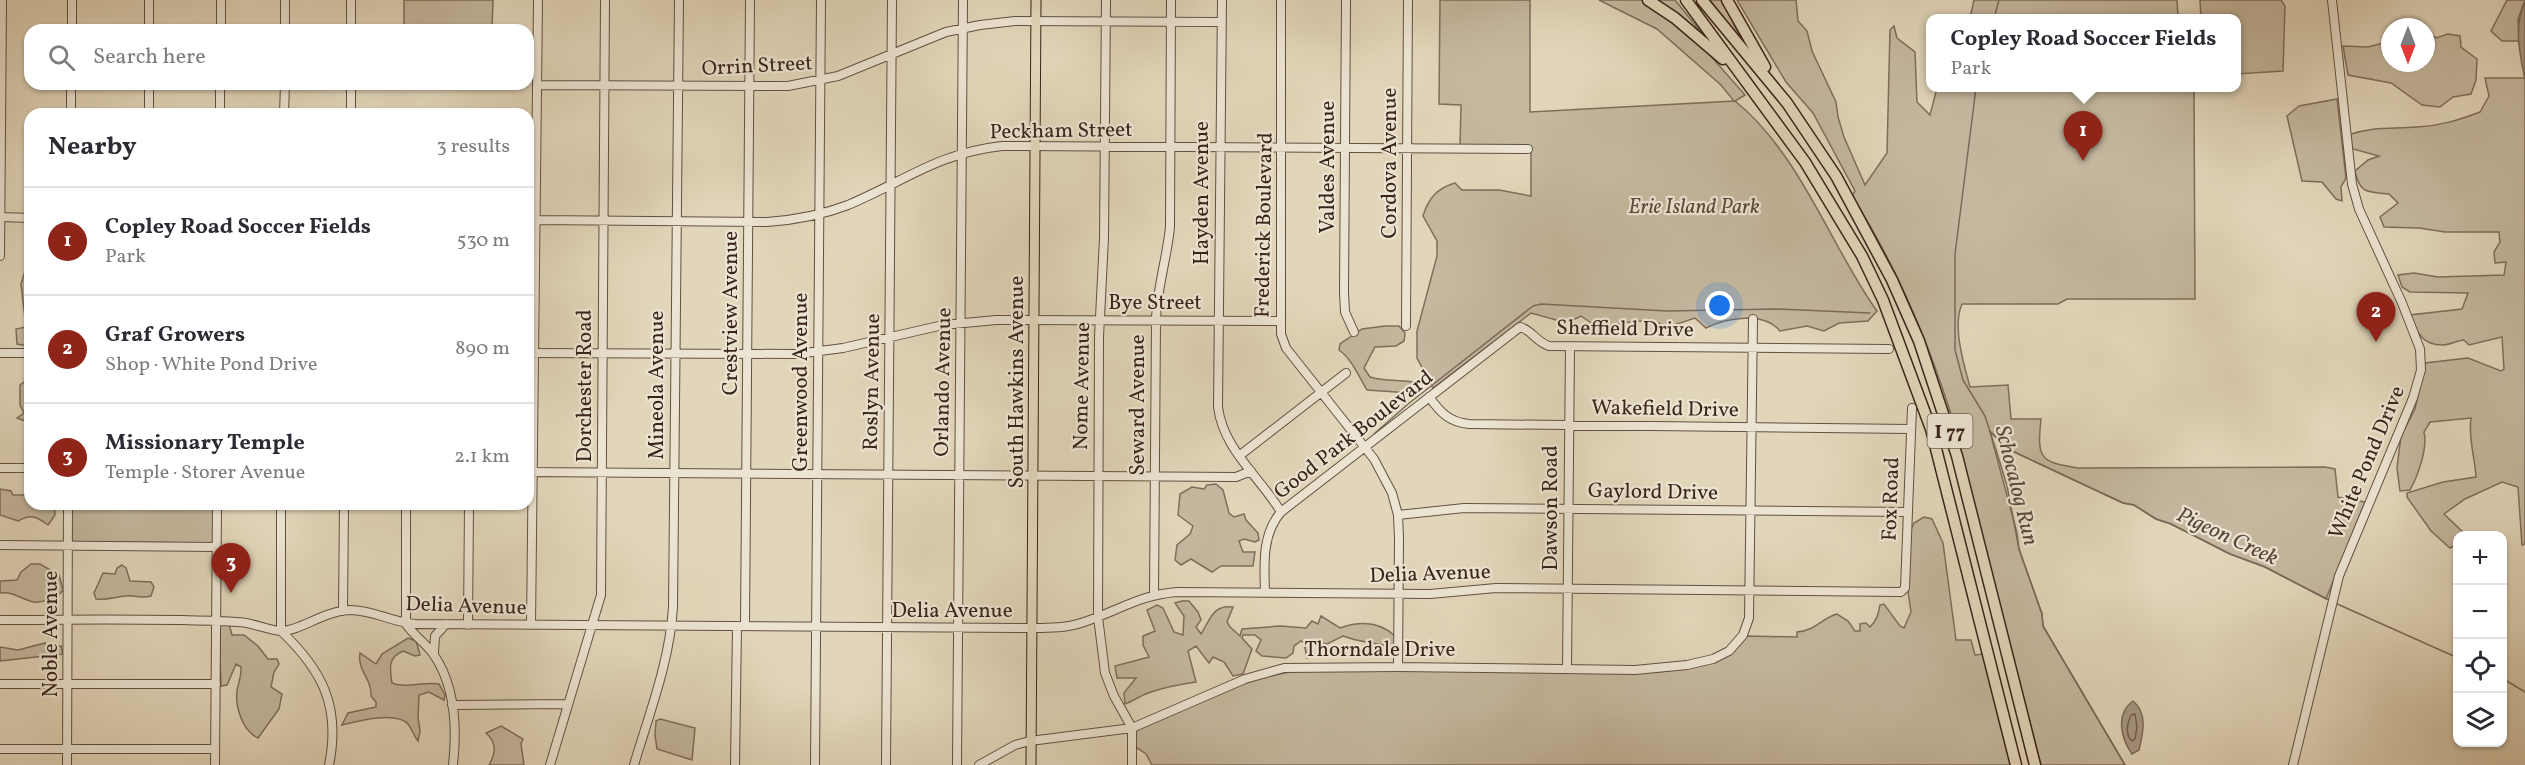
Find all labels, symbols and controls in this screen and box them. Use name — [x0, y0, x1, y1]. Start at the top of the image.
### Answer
popup — [1926, 14, 2241, 92]
north arrow — [2381, 18, 2435, 72]
search box — [24, 24, 534, 90]
text: Copley Road Soccer Fields — [1951, 24, 2216, 55]
icon: search — [45, 41, 78, 74]
text: Search here — [93, 42, 206, 73]
street label: Orrin Street — [701, 49, 813, 84]
text: Park — [1951, 55, 1991, 83]
street label: Cordova Avenue — [1376, 87, 1405, 238]
street label: Valdes Avenue — [1314, 100, 1343, 233]
pin: 1 — [2064, 112, 2102, 161]
street label: Peckham Street — [989, 116, 1133, 147]
street label: Hayden Avenue — [1188, 121, 1217, 265]
text: Nearby — [48, 129, 137, 165]
street label: Frederick Boulevard — [1248, 132, 1281, 318]
text: 3 results — [436, 133, 510, 161]
park label: Erie Island Park — [1628, 193, 1760, 222]
text: Copley Road Soccer Fields — [105, 212, 371, 243]
text: 1 — [63, 227, 72, 255]
text: 530 m — [457, 227, 510, 255]
street label: Crestview Avenue — [717, 231, 746, 395]
text: Park — [105, 243, 146, 271]
street label: South Hawkins Avenue — [1003, 276, 1032, 488]
street label: Bye Street — [1108, 289, 1202, 318]
your location — [1705, 291, 1734, 320]
pin: 2 — [2356, 292, 2396, 342]
street label: Greenwood Avenue — [787, 293, 816, 471]
street label: Orlando Avenue — [928, 307, 959, 457]
street label: Dorchester Road — [571, 309, 600, 463]
street label: Mineola Avenue — [643, 310, 672, 459]
street label: Roslyn Avenue — [857, 313, 888, 451]
street label: Sheffield Drive — [1556, 314, 1694, 345]
text: Graf Growers — [105, 320, 245, 351]
street label: Nome Avenue — [1067, 322, 1098, 450]
street label: Seward Avenue — [1124, 334, 1153, 476]
text: 2 — [62, 335, 73, 363]
text: 890 m — [455, 335, 510, 363]
text: Shop · White Pond Drive — [105, 351, 317, 379]
street label: Good Park Boulevard — [1268, 364, 1440, 507]
street label: White Pond Drive — [2322, 381, 2413, 544]
street label: Wakefield Drive — [1591, 394, 1739, 425]
road number: I 77 — [1928, 414, 1972, 448]
water label: Schocalog Run — [1986, 422, 2045, 549]
text: Missionary Temple — [105, 428, 305, 459]
text: 3 — [62, 443, 73, 471]
text: 2.1 km — [454, 443, 510, 471]
street label: Dawson Road — [1537, 445, 1566, 571]
street label: Fox Road — [1876, 457, 1907, 542]
text: Temple · Storer Avenue — [105, 459, 305, 487]
street label: Gaylord Drive — [1588, 477, 1718, 508]
water label: Pigeon Creek — [2171, 500, 2283, 574]
map controls — [2453, 531, 2507, 747]
button: + — [2453, 531, 2507, 585]
pin: 3 — [212, 544, 250, 593]
street label: Delia Avenue — [1369, 558, 1491, 591]
street label: Noble Avenue — [37, 570, 66, 697]
button: − — [2453, 585, 2507, 639]
street label: Delia Avenue — [405, 590, 527, 623]
street label: Delia Avenue — [891, 597, 1013, 626]
street label: Thorndale Drive — [1305, 636, 1455, 665]
button: locate — [2453, 639, 2507, 693]
button: layers — [2453, 693, 2507, 747]

